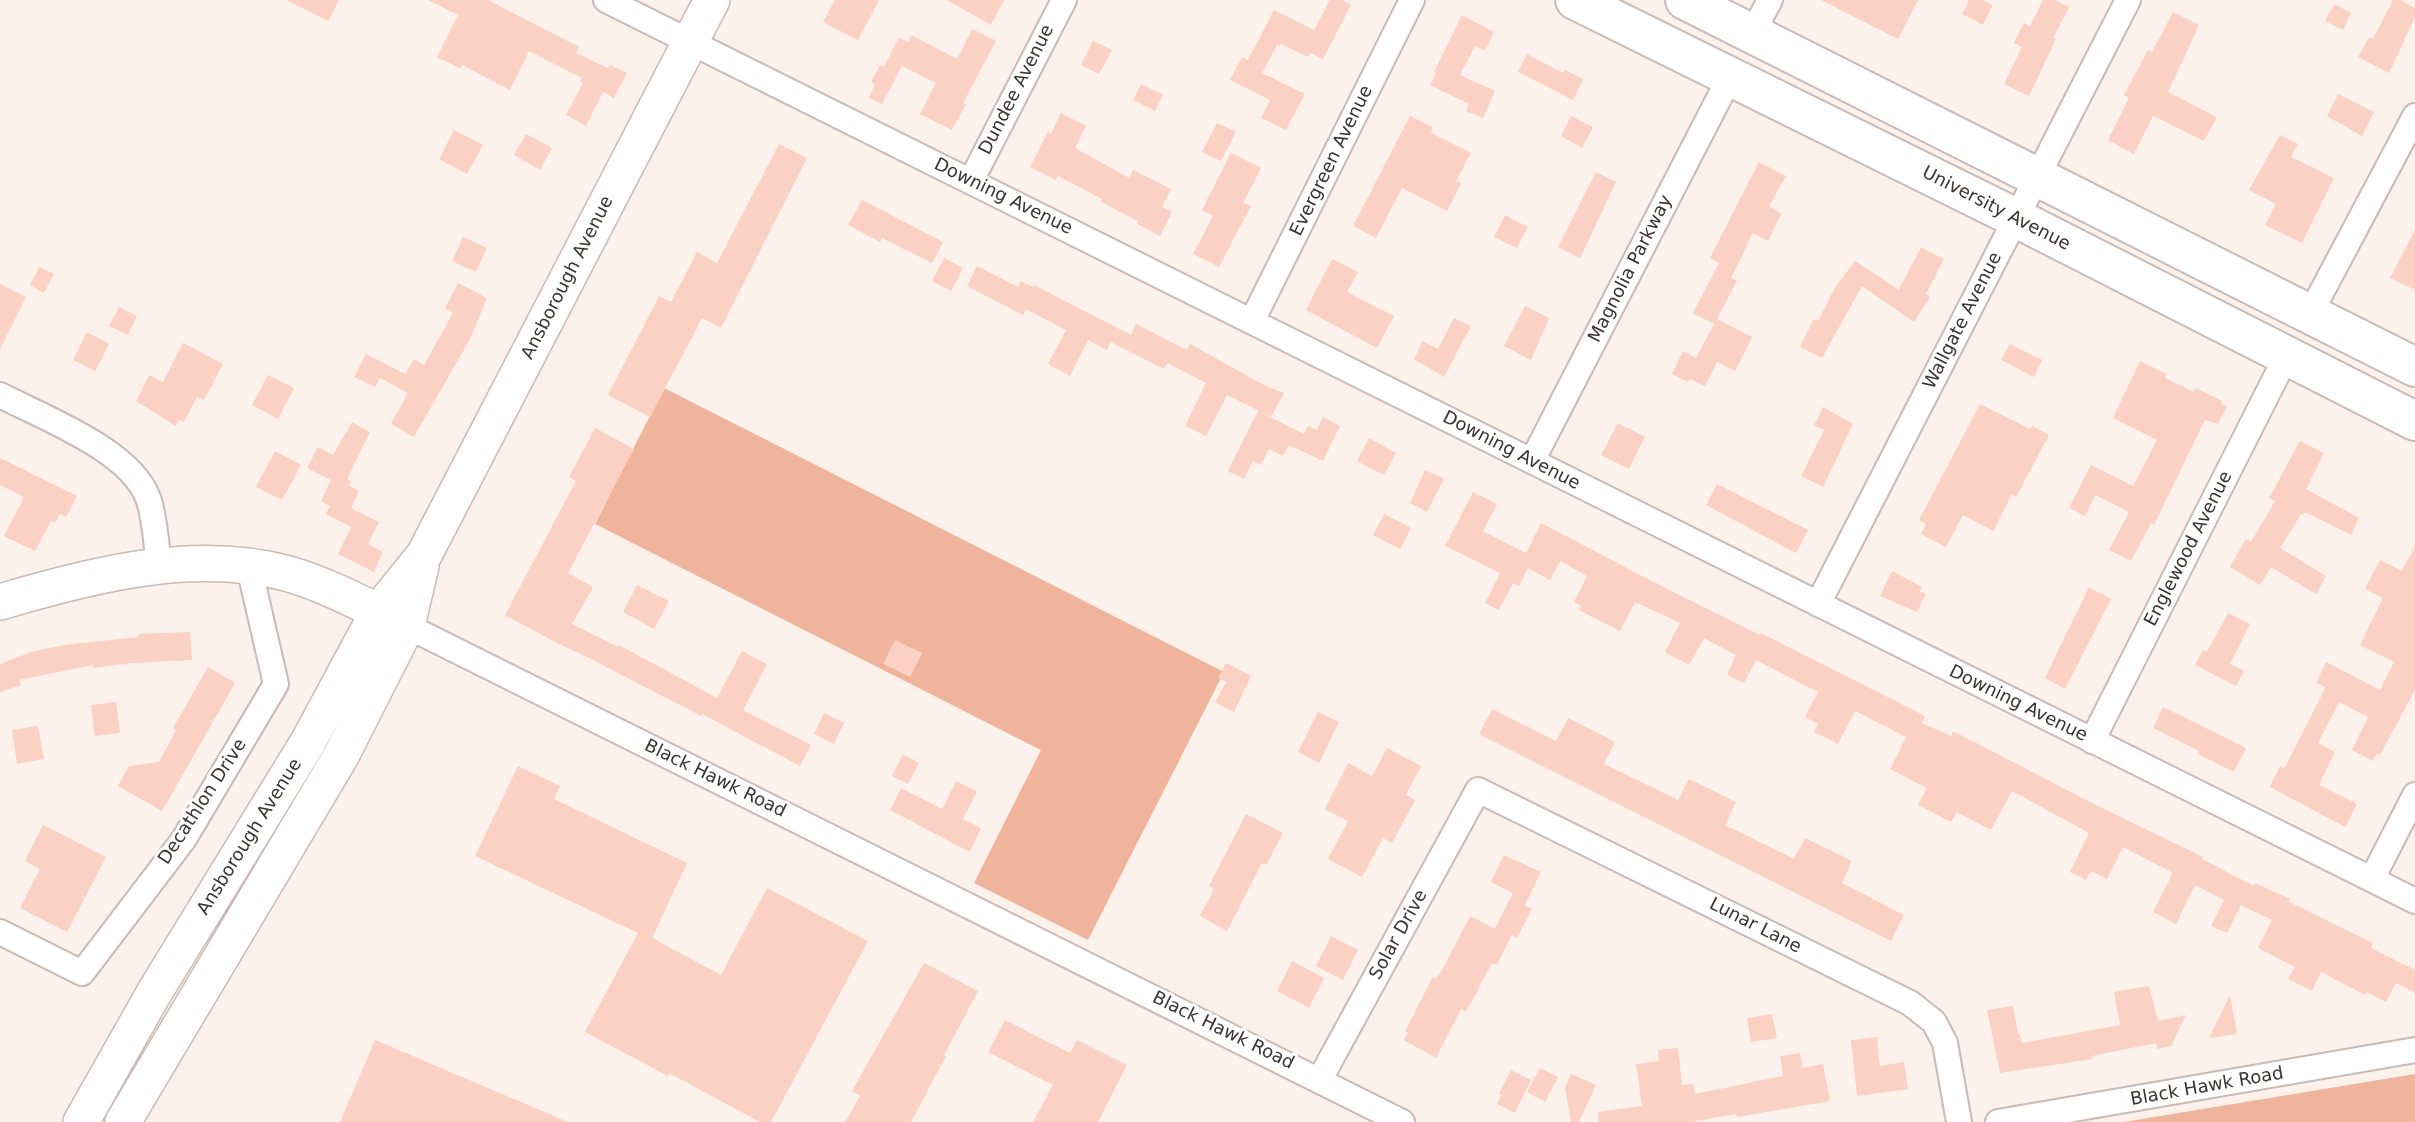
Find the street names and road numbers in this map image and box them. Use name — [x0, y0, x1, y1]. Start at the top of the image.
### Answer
street label: Dundee Avenue — [975, 21, 1059, 159]
street label: Evergreen Avenue — [1286, 82, 1378, 240]
street label: Downing Avenue — [930, 154, 1076, 240]
street label: University Avenue — [1918, 162, 2074, 256]
street label: Magnolia Parkway — [1584, 192, 1678, 346]
street label: Ansborough Avenue — [517, 193, 619, 363]
street label: Wallgate Avenue — [1919, 249, 2007, 393]
street label: Downing Avenue — [1439, 407, 1583, 495]
street label: Englewood Avenue — [2141, 468, 2237, 630]
street label: Downing Avenue — [1945, 661, 2091, 747]
street label: Decathlon Drive — [154, 735, 252, 869]
street label: Black Hawk Road — [641, 735, 789, 823]
street label: Ansborough Avenue — [193, 755, 307, 919]
street label: Solar Drive — [1365, 886, 1433, 984]
street label: Lunar Lane — [1705, 894, 1805, 958]
street label: Black Hawk Road — [1149, 987, 1297, 1075]
street label: Black Hawk Road — [2129, 1063, 2285, 1111]

